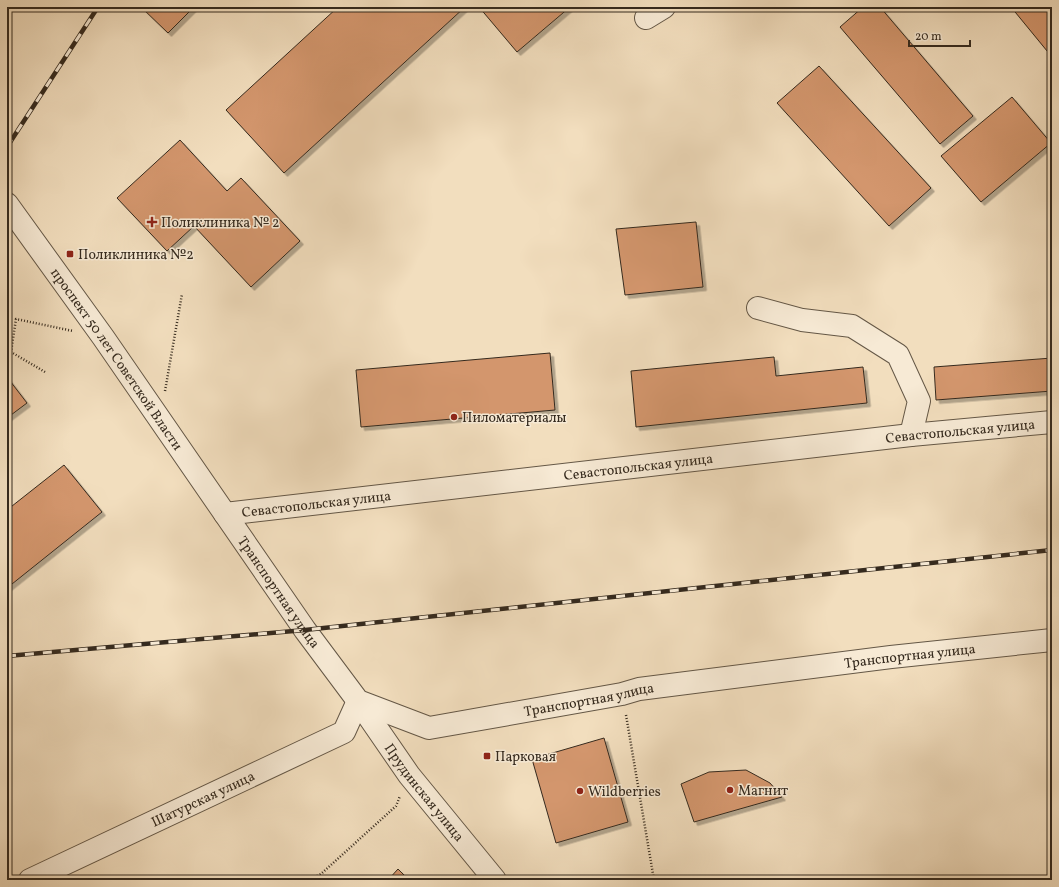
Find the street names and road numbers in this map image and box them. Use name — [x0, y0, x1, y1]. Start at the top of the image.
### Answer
street label: проспект 50 лет Советской Власти — [45, 265, 187, 455]
street label: Севастопольская улица — [885, 416, 1036, 449]
street label: Севастопольская улица — [563, 450, 714, 486]
street label: Севастопольская улица — [241, 487, 392, 523]
street label: Транспортная улица — [232, 533, 324, 653]
street label: Транспортная улица — [843, 640, 977, 674]
street label: Транспортная улица — [523, 679, 655, 722]
street label: Прудинская улица — [379, 740, 468, 846]
street label: Шатурская улица — [148, 767, 258, 833]

